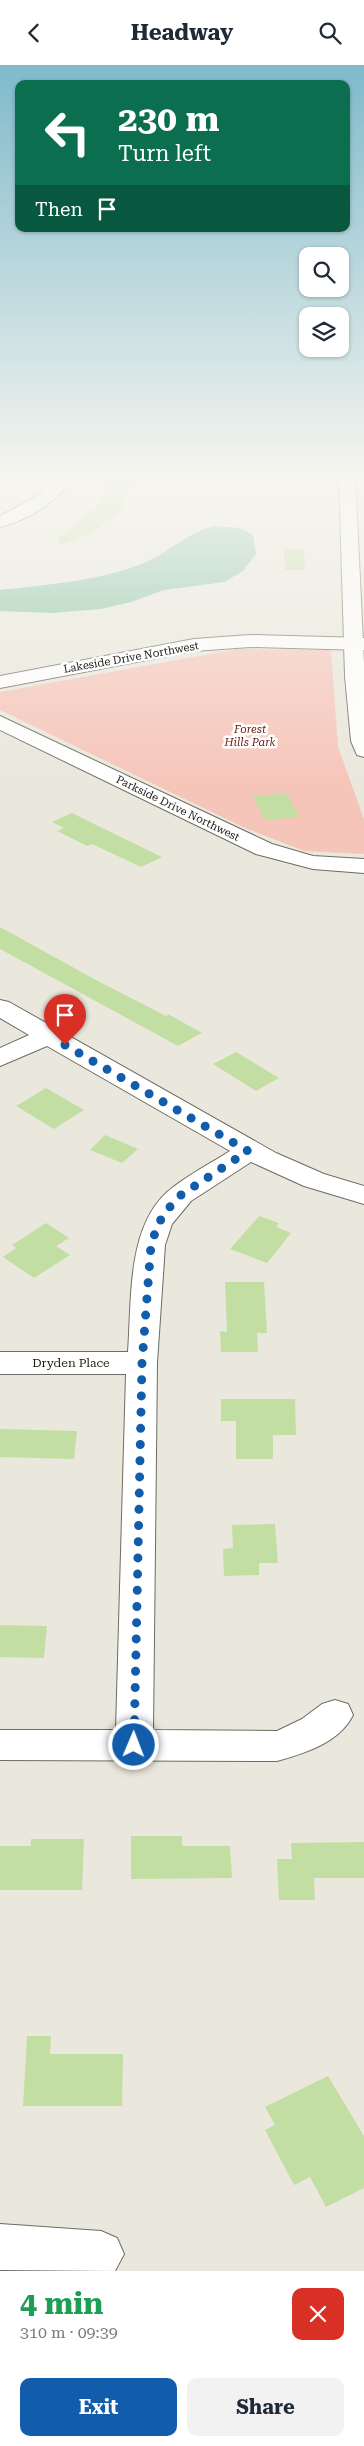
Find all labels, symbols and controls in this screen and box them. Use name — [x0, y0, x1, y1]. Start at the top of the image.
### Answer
icon: back — [20, 19, 48, 47]
icon: search — [316, 19, 344, 47]
text: Headway — [131, 20, 233, 45]
text: 230 m — [118, 99, 219, 140]
icon: left — [35, 100, 100, 165]
text: Turn left — [118, 141, 211, 166]
icon: arrive — [93, 195, 121, 223]
text: Then — [35, 198, 83, 221]
map controls — [299, 247, 349, 357]
button: search — [299, 247, 349, 297]
button: layers — [299, 307, 349, 357]
street label: Lakeside Drive Northwest — [62, 639, 200, 676]
park label: Forest Hills Park — [223, 723, 276, 749]
street label: Parkside Drive Northwest — [114, 773, 242, 844]
pin — [44, 994, 86, 1045]
icon: arrive — [51, 1001, 79, 1029]
street label: Dryden Place — [32, 1356, 110, 1370]
position arrow — [107, 1718, 159, 1770]
text: 4 min — [20, 2286, 103, 2321]
button: close — [292, 2288, 344, 2340]
text: 310 m · 09:39 — [20, 2323, 118, 2342]
button: Exit — [20, 2378, 177, 2436]
button: Share — [187, 2378, 344, 2436]

